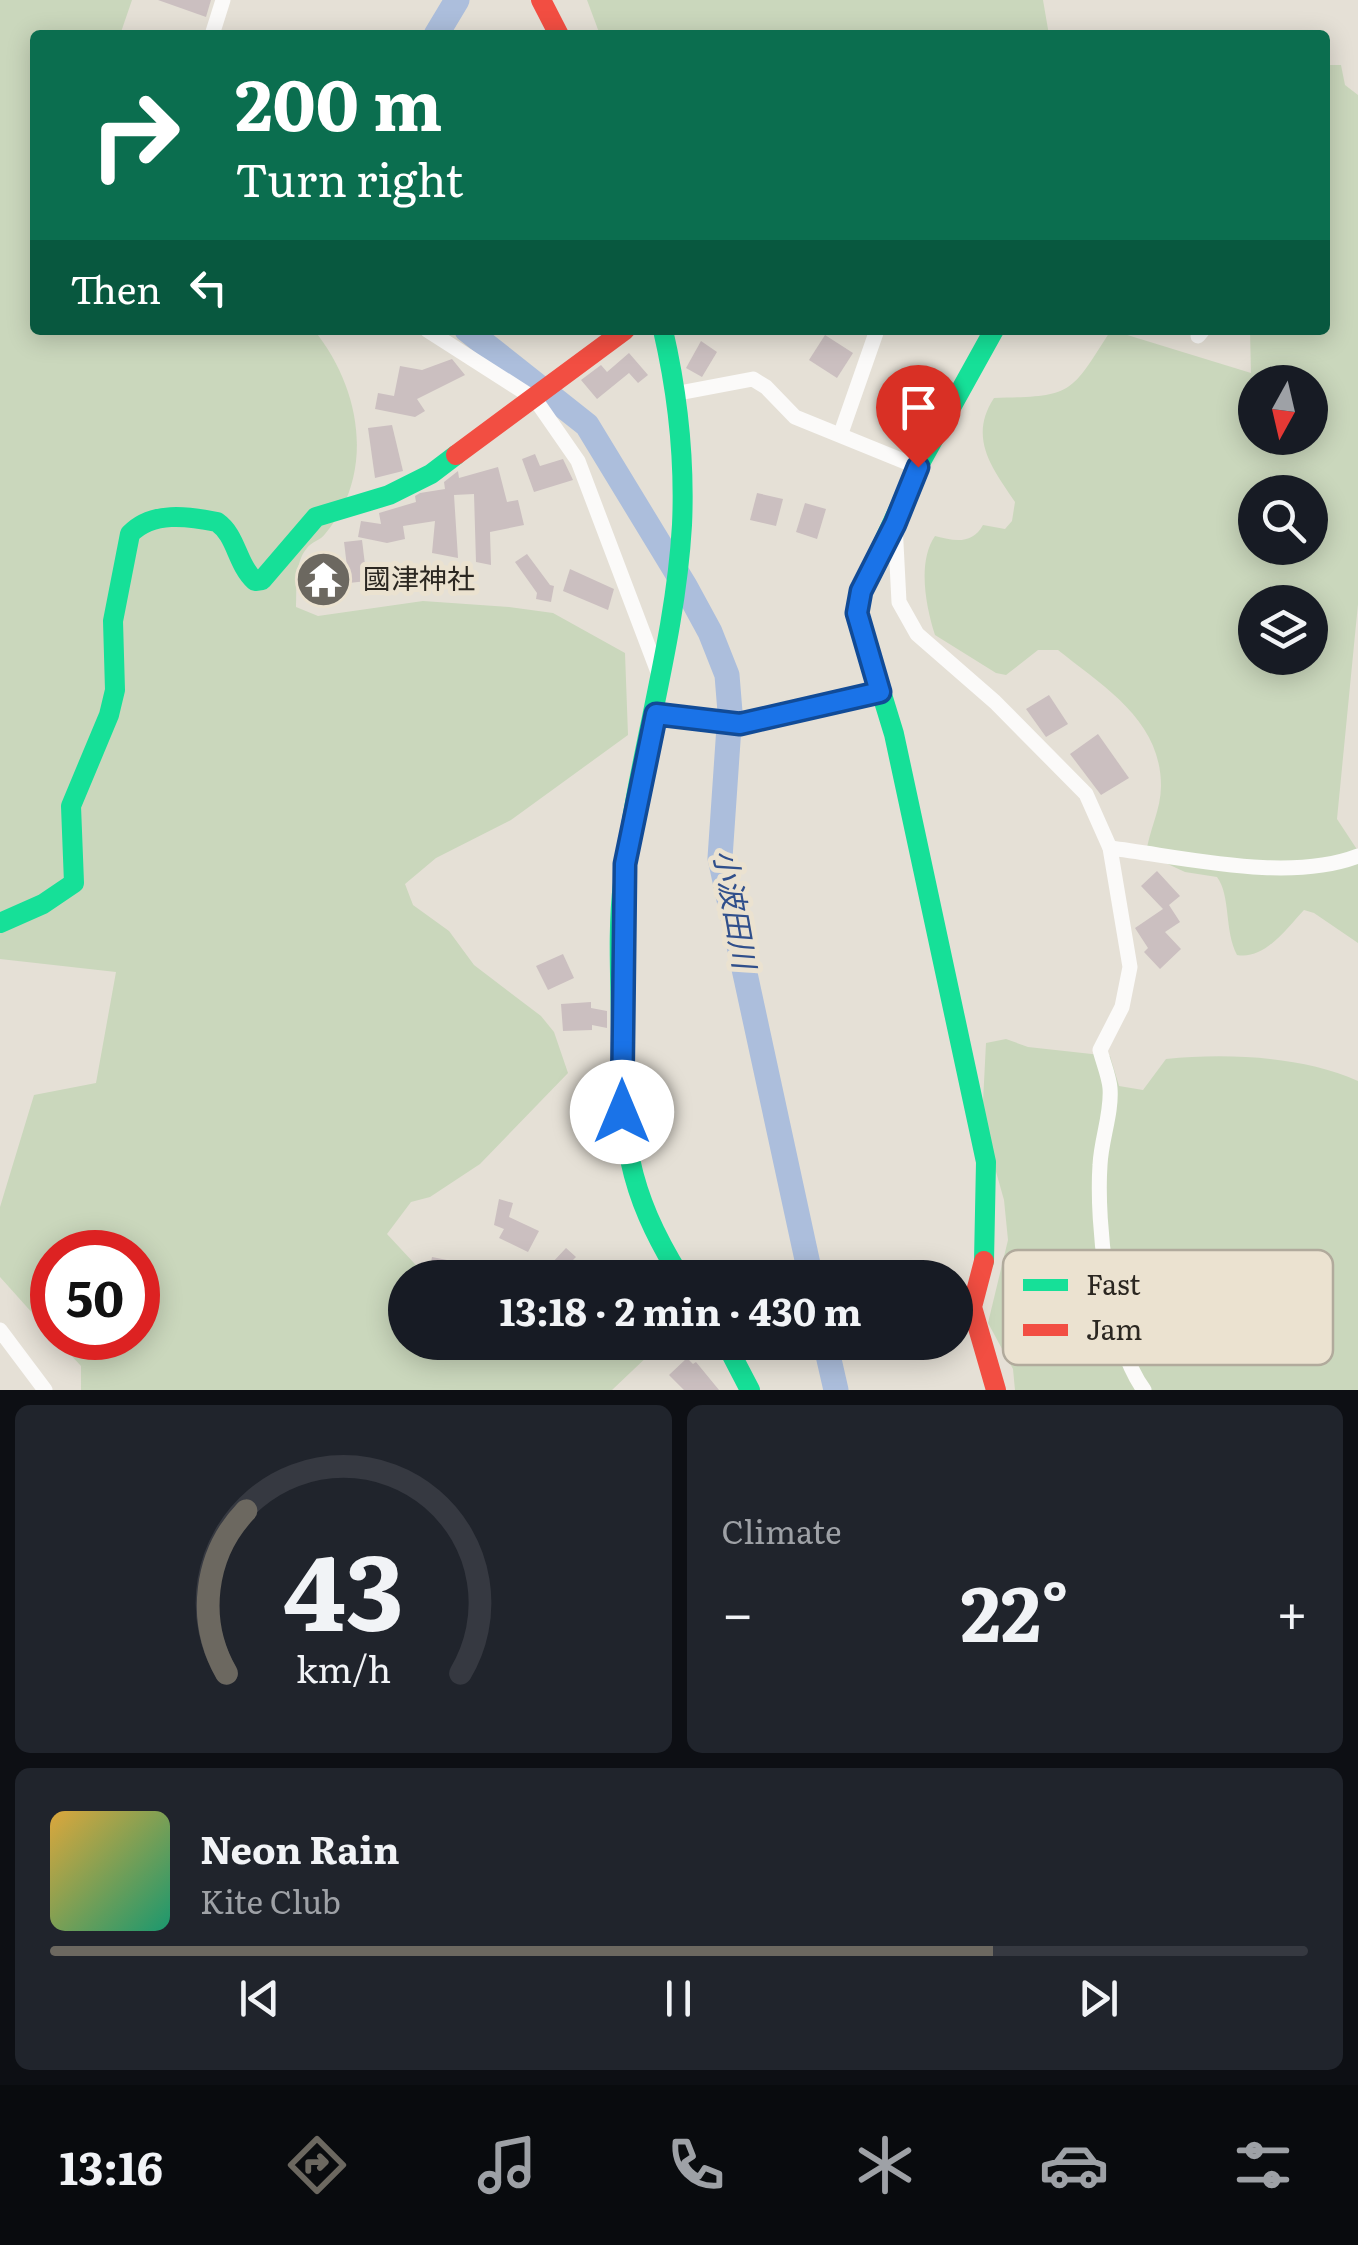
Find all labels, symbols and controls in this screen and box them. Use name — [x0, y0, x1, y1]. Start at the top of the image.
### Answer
text: 200 m — [235, 49, 443, 153]
icon: right — [70, 70, 200, 200]
text: Turn right — [235, 144, 463, 211]
text: Then — [70, 259, 161, 316]
icon: left — [181, 260, 236, 315]
pin — [876, 365, 961, 468]
north arrow — [1238, 365, 1328, 455]
map controls — [1238, 365, 1328, 675]
icon: arrive — [891, 380, 946, 435]
button: search — [1238, 475, 1328, 565]
temple icon: 國津神社 — [294, 549, 354, 609]
place label: 國津神社 — [363, 556, 475, 598]
button: layers — [1238, 585, 1328, 675]
water label: 小波田川 — [705, 846, 770, 974]
position arrow — [570, 1060, 674, 1164]
speed limit sign: 50 — [30, 1230, 160, 1360]
legend — [1003, 1250, 1333, 1365]
text: Fast — [1086, 1262, 1141, 1304]
text: 13:18 · 2 min · 430 m — [499, 1281, 862, 1338]
text: Jam — [1086, 1307, 1142, 1349]
text: Climate — [722, 1506, 842, 1554]
text: 43 — [283, 1509, 404, 1663]
text: 22° — [961, 1554, 1069, 1665]
text: − — [722, 1569, 754, 1651]
text: + — [1276, 1569, 1308, 1651]
text: km/h — [296, 1641, 391, 1694]
text: Neon Rain — [200, 1819, 400, 1876]
text: Kite Club — [200, 1876, 341, 1924]
icon: previous — [232, 1971, 287, 2026]
icon: pause — [651, 1971, 706, 2026]
icon: next — [1071, 1971, 1126, 2026]
icon: directions — [282, 2130, 352, 2200]
icon: music — [472, 2130, 542, 2200]
icon: phone — [661, 2130, 731, 2200]
icon: climate — [850, 2130, 920, 2200]
icon: car — [1039, 2130, 1109, 2200]
icon: filters — [1228, 2130, 1298, 2200]
text: 13:16 — [60, 2132, 163, 2199]

